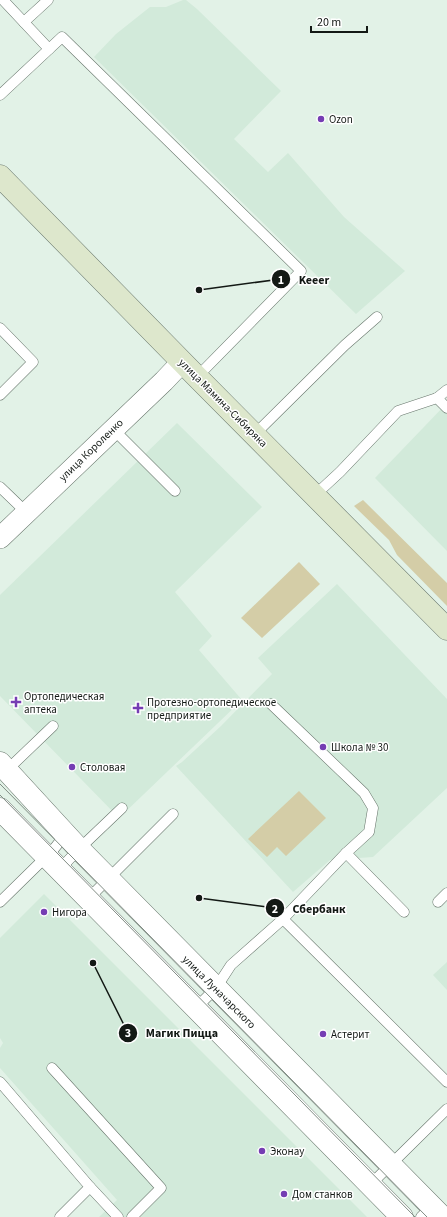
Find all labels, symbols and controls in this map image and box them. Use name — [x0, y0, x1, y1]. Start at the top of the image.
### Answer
scale bar — [311, 8, 367, 34]
text: 20 m — [317, 14, 341, 31]
place label: Ozon — [329, 112, 353, 127]
marker: Ozon — [316, 114, 326, 124]
callout: Keeer — [271, 267, 337, 291]
text: 1 — [278, 272, 284, 289]
text: Keeer — [299, 272, 330, 289]
street label: улица Мамина-Сибиряка — [175, 355, 271, 451]
street label: улица Короленко — [56, 415, 126, 485]
place label: Ортопедическая аптека — [24, 689, 104, 717]
place label: Протезно-ортопедическое предприятие — [147, 695, 277, 723]
marker: Ортопедическая аптека — [11, 697, 21, 707]
marker: Протезно-ортопедическое предприятие — [132, 702, 144, 714]
place label: Школа № 30 — [331, 740, 388, 755]
marker: Школа № 30 — [318, 742, 328, 752]
place label: Столовая — [80, 760, 125, 775]
marker: Столовая — [67, 762, 77, 772]
callout: Сбербанк — [265, 896, 354, 920]
text: 2 — [272, 901, 278, 918]
text: Сбербанк — [292, 901, 346, 918]
place label: Нигора — [52, 905, 87, 920]
marker: Нигора — [39, 907, 49, 917]
street label: улица Луначарского — [179, 952, 259, 1032]
callout: Магик Пицца — [118, 1021, 226, 1045]
text: 3 — [125, 1025, 131, 1042]
text: Магик Пицца — [146, 1025, 218, 1042]
place label: Астерит — [331, 1027, 370, 1042]
marker: Астерит — [318, 1029, 328, 1039]
place label: Эконау — [270, 1144, 304, 1159]
marker: Эконау — [257, 1146, 267, 1156]
place label: Дом станков — [292, 1187, 353, 1202]
marker: Дом станков — [279, 1189, 289, 1199]

